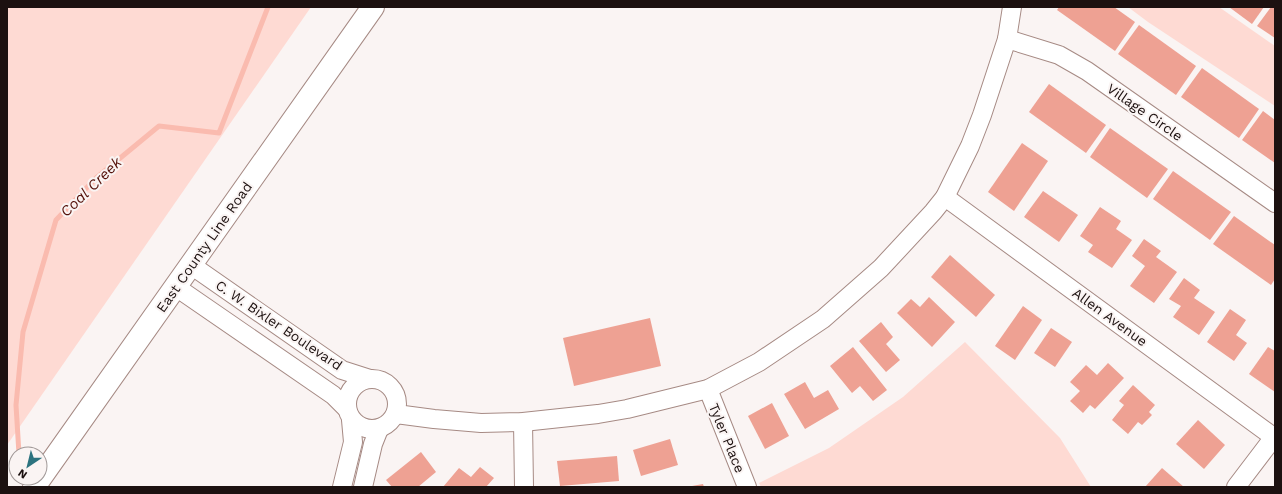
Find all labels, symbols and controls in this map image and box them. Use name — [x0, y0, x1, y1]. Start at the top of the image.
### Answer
street label: Village Circle — [1104, 80, 1186, 144]
water label: Coal Creek — [57, 153, 126, 221]
street label: East County Line Road — [153, 179, 255, 315]
street label: C. W. Bixler Boulevard — [213, 277, 345, 373]
street label: Allen Avenue — [1070, 285, 1150, 349]
street label: Tyler Place — [706, 401, 748, 475]
north arrow — [8, 446, 48, 486]
text: N — [15, 466, 30, 481]

